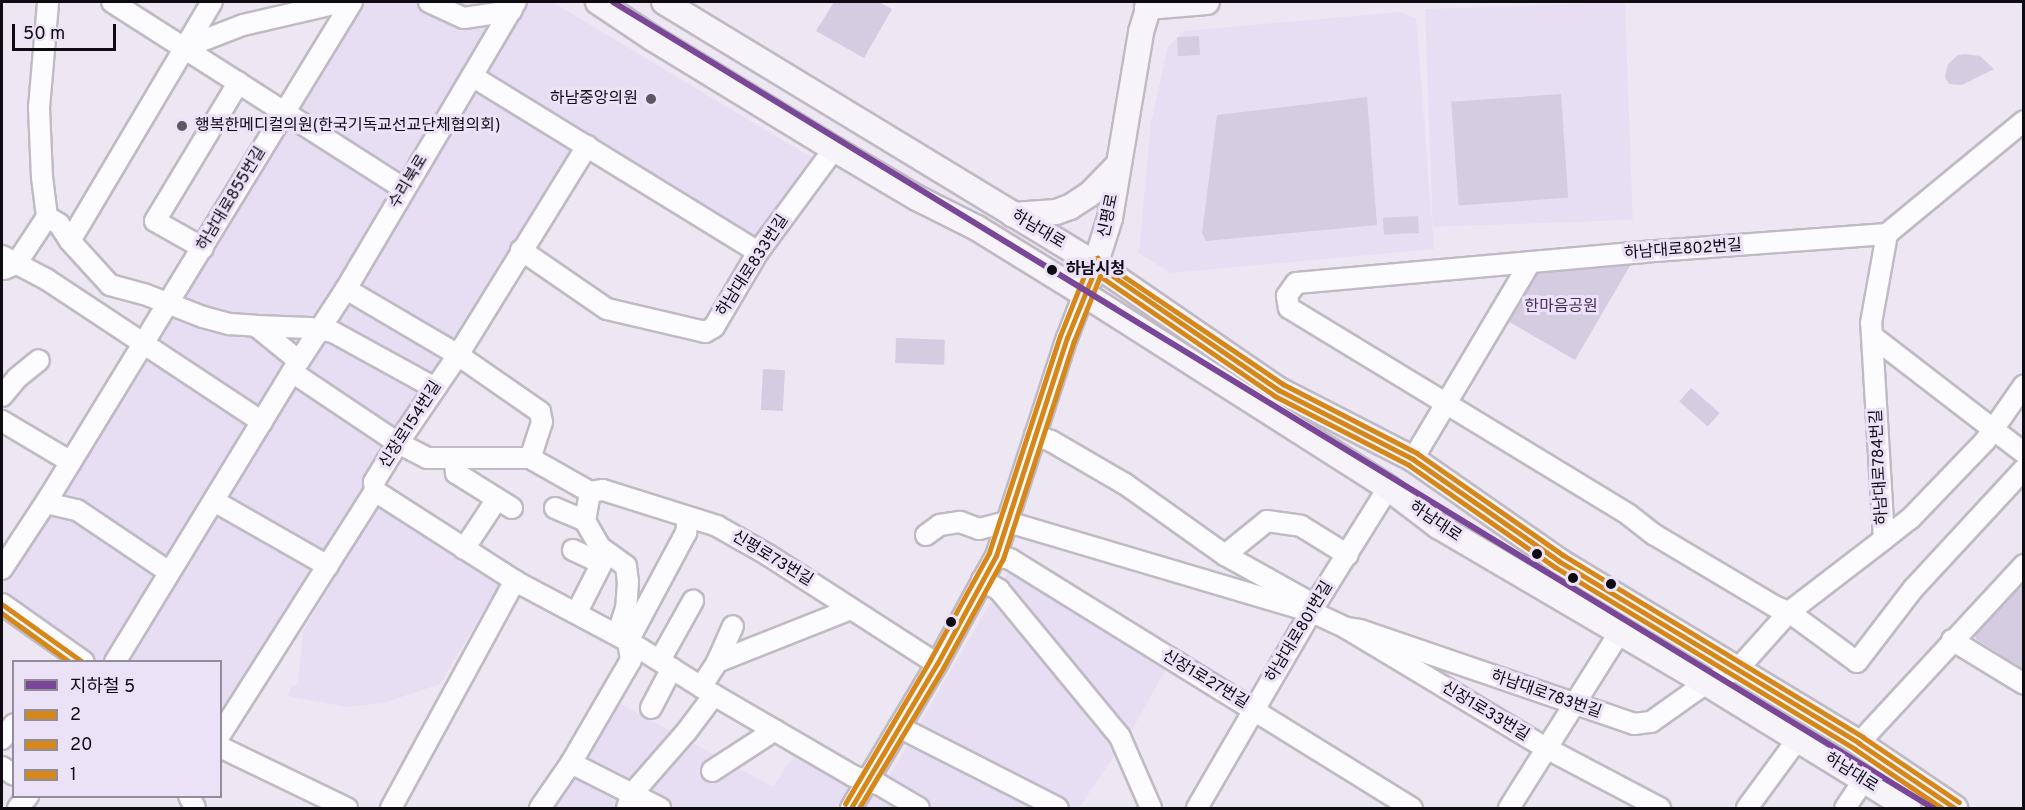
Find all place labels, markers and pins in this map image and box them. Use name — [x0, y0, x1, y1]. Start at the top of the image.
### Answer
place label: 하남중앙의원 — [550, 89, 638, 109]
marker: 하남중앙의원 — [642, 90, 660, 108]
place label: 행복한메디컬의원(한국기독교선교단체협의회) — [195, 116, 500, 136]
marker: 행복한메디컬의원(한국기독교선교단체협의회) — [173, 117, 191, 135]
place label: 하남시청 — [1066, 260, 1125, 280]
marker: 하남시청 — [1043, 261, 1061, 279]
unlabelled marker — [1531, 548, 1543, 560]
unlabelled marker — [1567, 572, 1579, 584]
unlabelled marker — [1605, 578, 1617, 590]
unlabelled marker — [945, 616, 957, 628]

